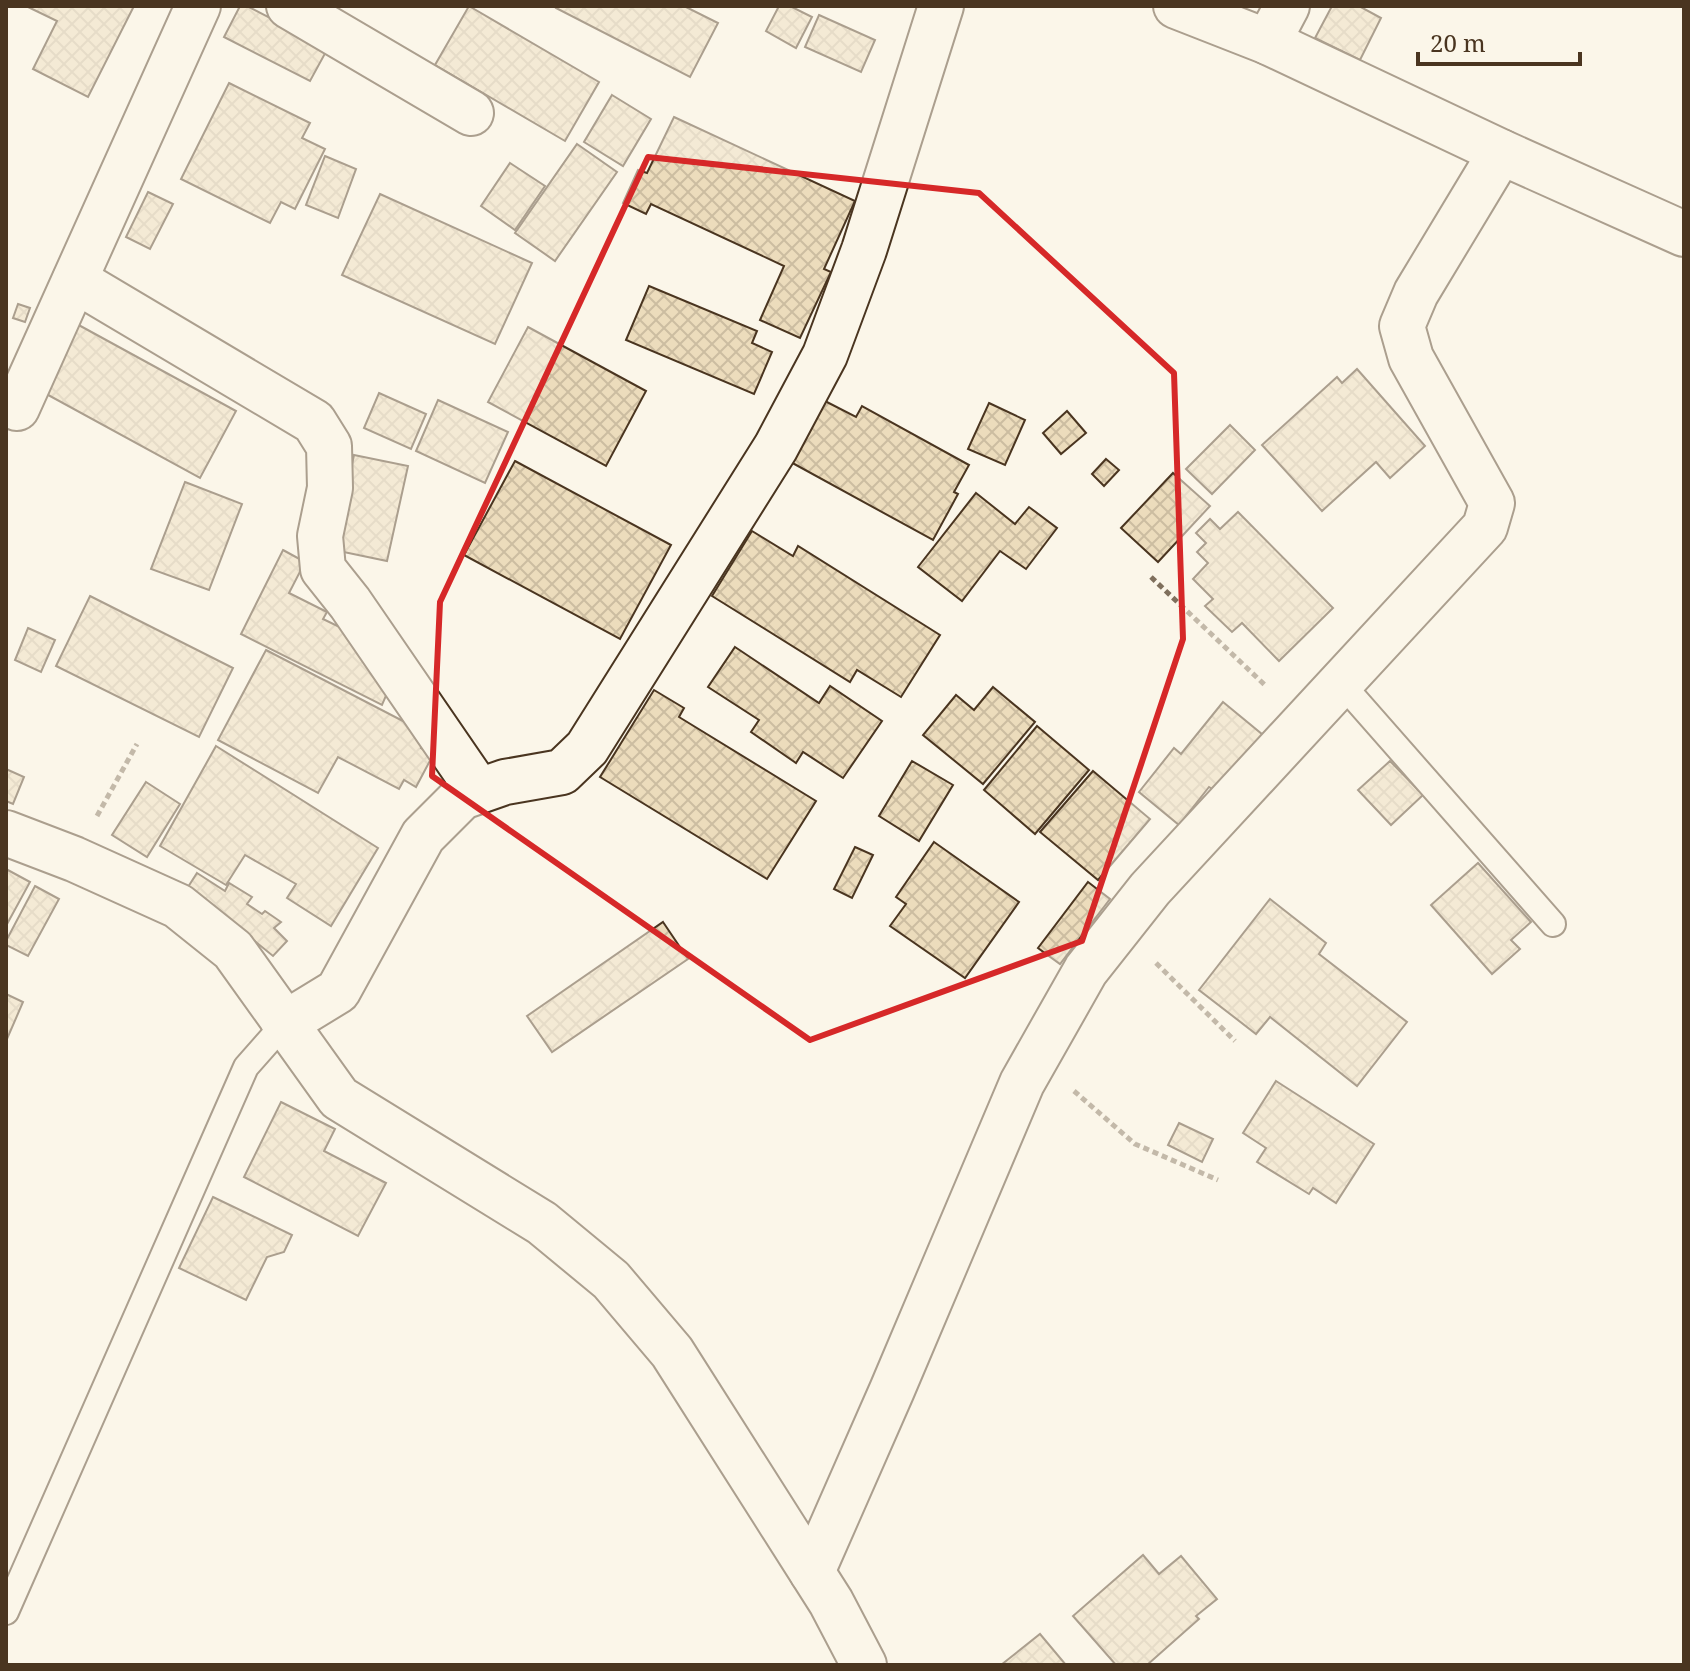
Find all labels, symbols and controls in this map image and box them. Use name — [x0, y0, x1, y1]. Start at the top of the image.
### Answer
scale bar — [1418, 16, 1580, 66]
text: 20 m — [1430, 26, 1486, 59]

